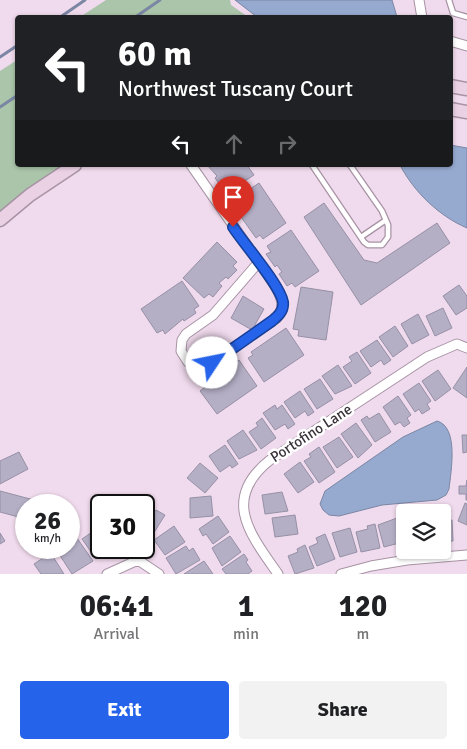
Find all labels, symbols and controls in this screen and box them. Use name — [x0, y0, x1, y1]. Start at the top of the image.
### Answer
text: 60 m — [118, 32, 192, 75]
icon: left — [35, 35, 100, 100]
text: Northwest Tuscany Court — [118, 75, 353, 102]
icon: left — [167, 130, 195, 158]
icon: ahead — [220, 130, 248, 158]
icon: right — [273, 130, 301, 158]
pin — [212, 176, 254, 227]
icon: arrive — [219, 183, 247, 211]
position arrow — [185, 336, 237, 388]
street label: Portofino Lane — [267, 400, 355, 466]
speed limit sign: 30 — [90, 494, 155, 559]
map controls — [396, 504, 451, 559]
button: layers — [396, 504, 451, 559]
text: 26 — [34, 505, 61, 536]
text: km/h — [34, 531, 61, 546]
text: 06:41 — [80, 588, 153, 625]
text: 1 — [238, 588, 254, 625]
text: 120 — [339, 588, 387, 625]
text: Arrival — [93, 624, 140, 644]
text: min — [233, 624, 259, 644]
text: m — [357, 624, 369, 644]
button: Exit — [20, 681, 229, 739]
button: Share — [239, 681, 447, 739]

